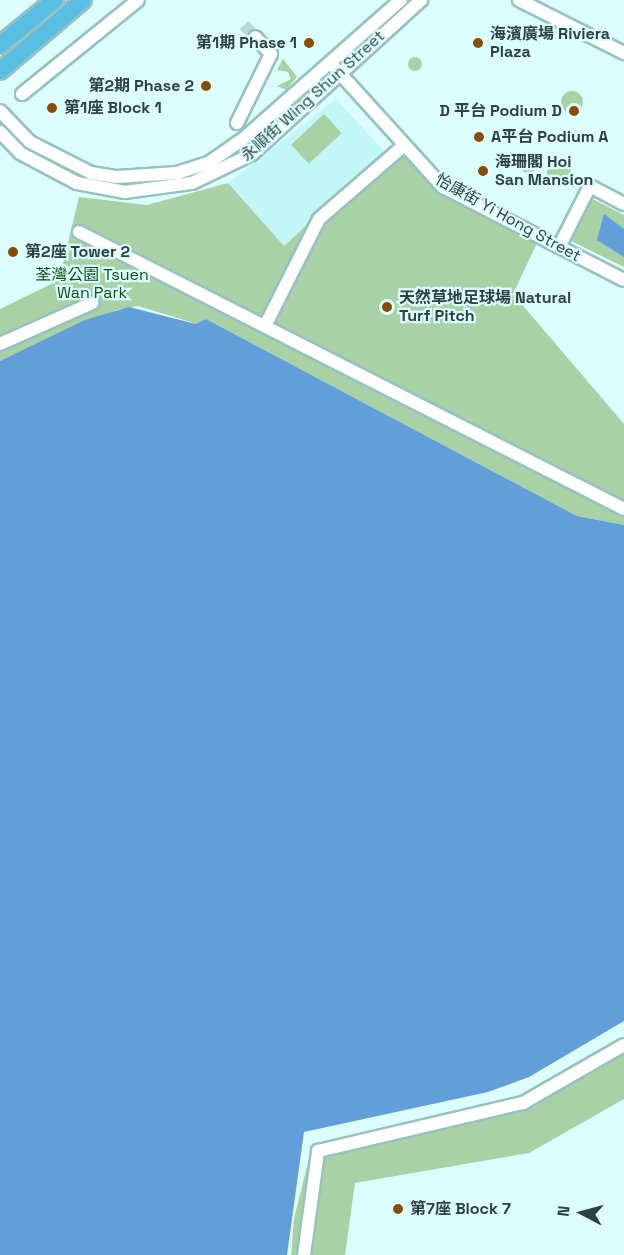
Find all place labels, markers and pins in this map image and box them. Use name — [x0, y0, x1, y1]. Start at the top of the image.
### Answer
place label: 海濱廣場 Riviera Plaza — [490, 24, 610, 62]
place label: 第1期 Phase 1 — [196, 33, 297, 53]
marker: 第1期 Phase 1 — [302, 36, 316, 50]
marker: 海濱廣場 Riviera Plaza — [471, 36, 485, 50]
place label: 第2期 Phase 2 — [89, 76, 194, 96]
marker: 第2期 Phase 2 — [199, 79, 213, 93]
place label: 第1座 Block 1 — [64, 98, 162, 118]
marker: 第1座 Block 1 — [45, 101, 59, 115]
place label: D 平台 Podium D — [439, 101, 562, 121]
marker: D 平台 Podium D — [567, 104, 581, 118]
place label: A平台 Podium A — [491, 127, 609, 147]
marker: A平台 Podium A — [472, 130, 486, 144]
place label: 海珊閣 Hoi San Mansion — [495, 152, 593, 190]
marker: 海珊閣 Hoi San Mansion — [476, 164, 490, 178]
place label: 第2座 Tower 2 — [25, 242, 130, 262]
marker: 第2座 Tower 2 — [6, 245, 20, 259]
place label: 天然草地足球場 Natural Turf Pitch — [399, 288, 571, 326]
marker: 天然草地足球場 Natural Turf Pitch — [380, 300, 394, 314]
place label: 第7座 Block 7 — [410, 1199, 511, 1219]
marker: 第7座 Block 7 — [391, 1202, 405, 1216]

